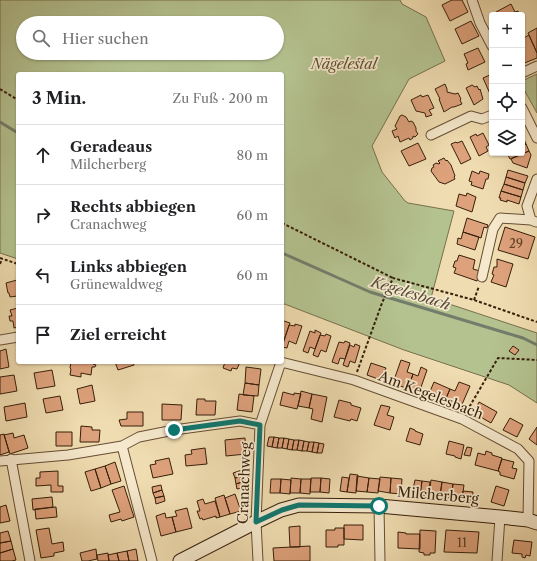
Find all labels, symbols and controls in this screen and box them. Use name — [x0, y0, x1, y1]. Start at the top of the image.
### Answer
map controls — [489, 12, 525, 156]
button: + — [489, 12, 525, 48]
search box — [16, 16, 284, 60]
icon: search — [30, 27, 52, 49]
text: Hier suchen — [62, 29, 149, 48]
button: − — [489, 48, 525, 84]
park label: Nägelestal — [310, 55, 378, 73]
button: locate — [489, 84, 525, 120]
text: 3 Min. — [32, 88, 86, 108]
text: Zu Fuß · 200 m — [173, 90, 268, 106]
button: layers — [489, 120, 525, 156]
text: Geradeaus — [70, 137, 152, 156]
icon: ahead — [32, 144, 54, 166]
text: 80 m — [236, 147, 268, 163]
text: Milcherberg — [70, 156, 146, 172]
text: Rechts abbiegen — [70, 197, 196, 216]
icon: right — [32, 204, 54, 226]
text: 60 m — [237, 207, 268, 223]
text: Cranachweg — [70, 216, 146, 232]
house number: 29 — [509, 236, 523, 251]
text: Links abbiegen — [70, 257, 187, 276]
icon: left — [32, 264, 54, 286]
text: 60 m — [237, 267, 268, 283]
water label: Kegelesbach — [368, 272, 453, 314]
text: Grünewaldweg — [70, 276, 162, 292]
icon: arrive — [32, 324, 54, 346]
text: Ziel erreicht — [70, 325, 166, 344]
street label: Am Kegelesbach — [375, 366, 486, 423]
route end — [165, 421, 183, 439]
street label: Cranachweg — [234, 441, 254, 524]
street label: Milcherberg — [396, 482, 480, 508]
route start — [370, 497, 388, 515]
house number: 11 — [457, 535, 467, 550]

